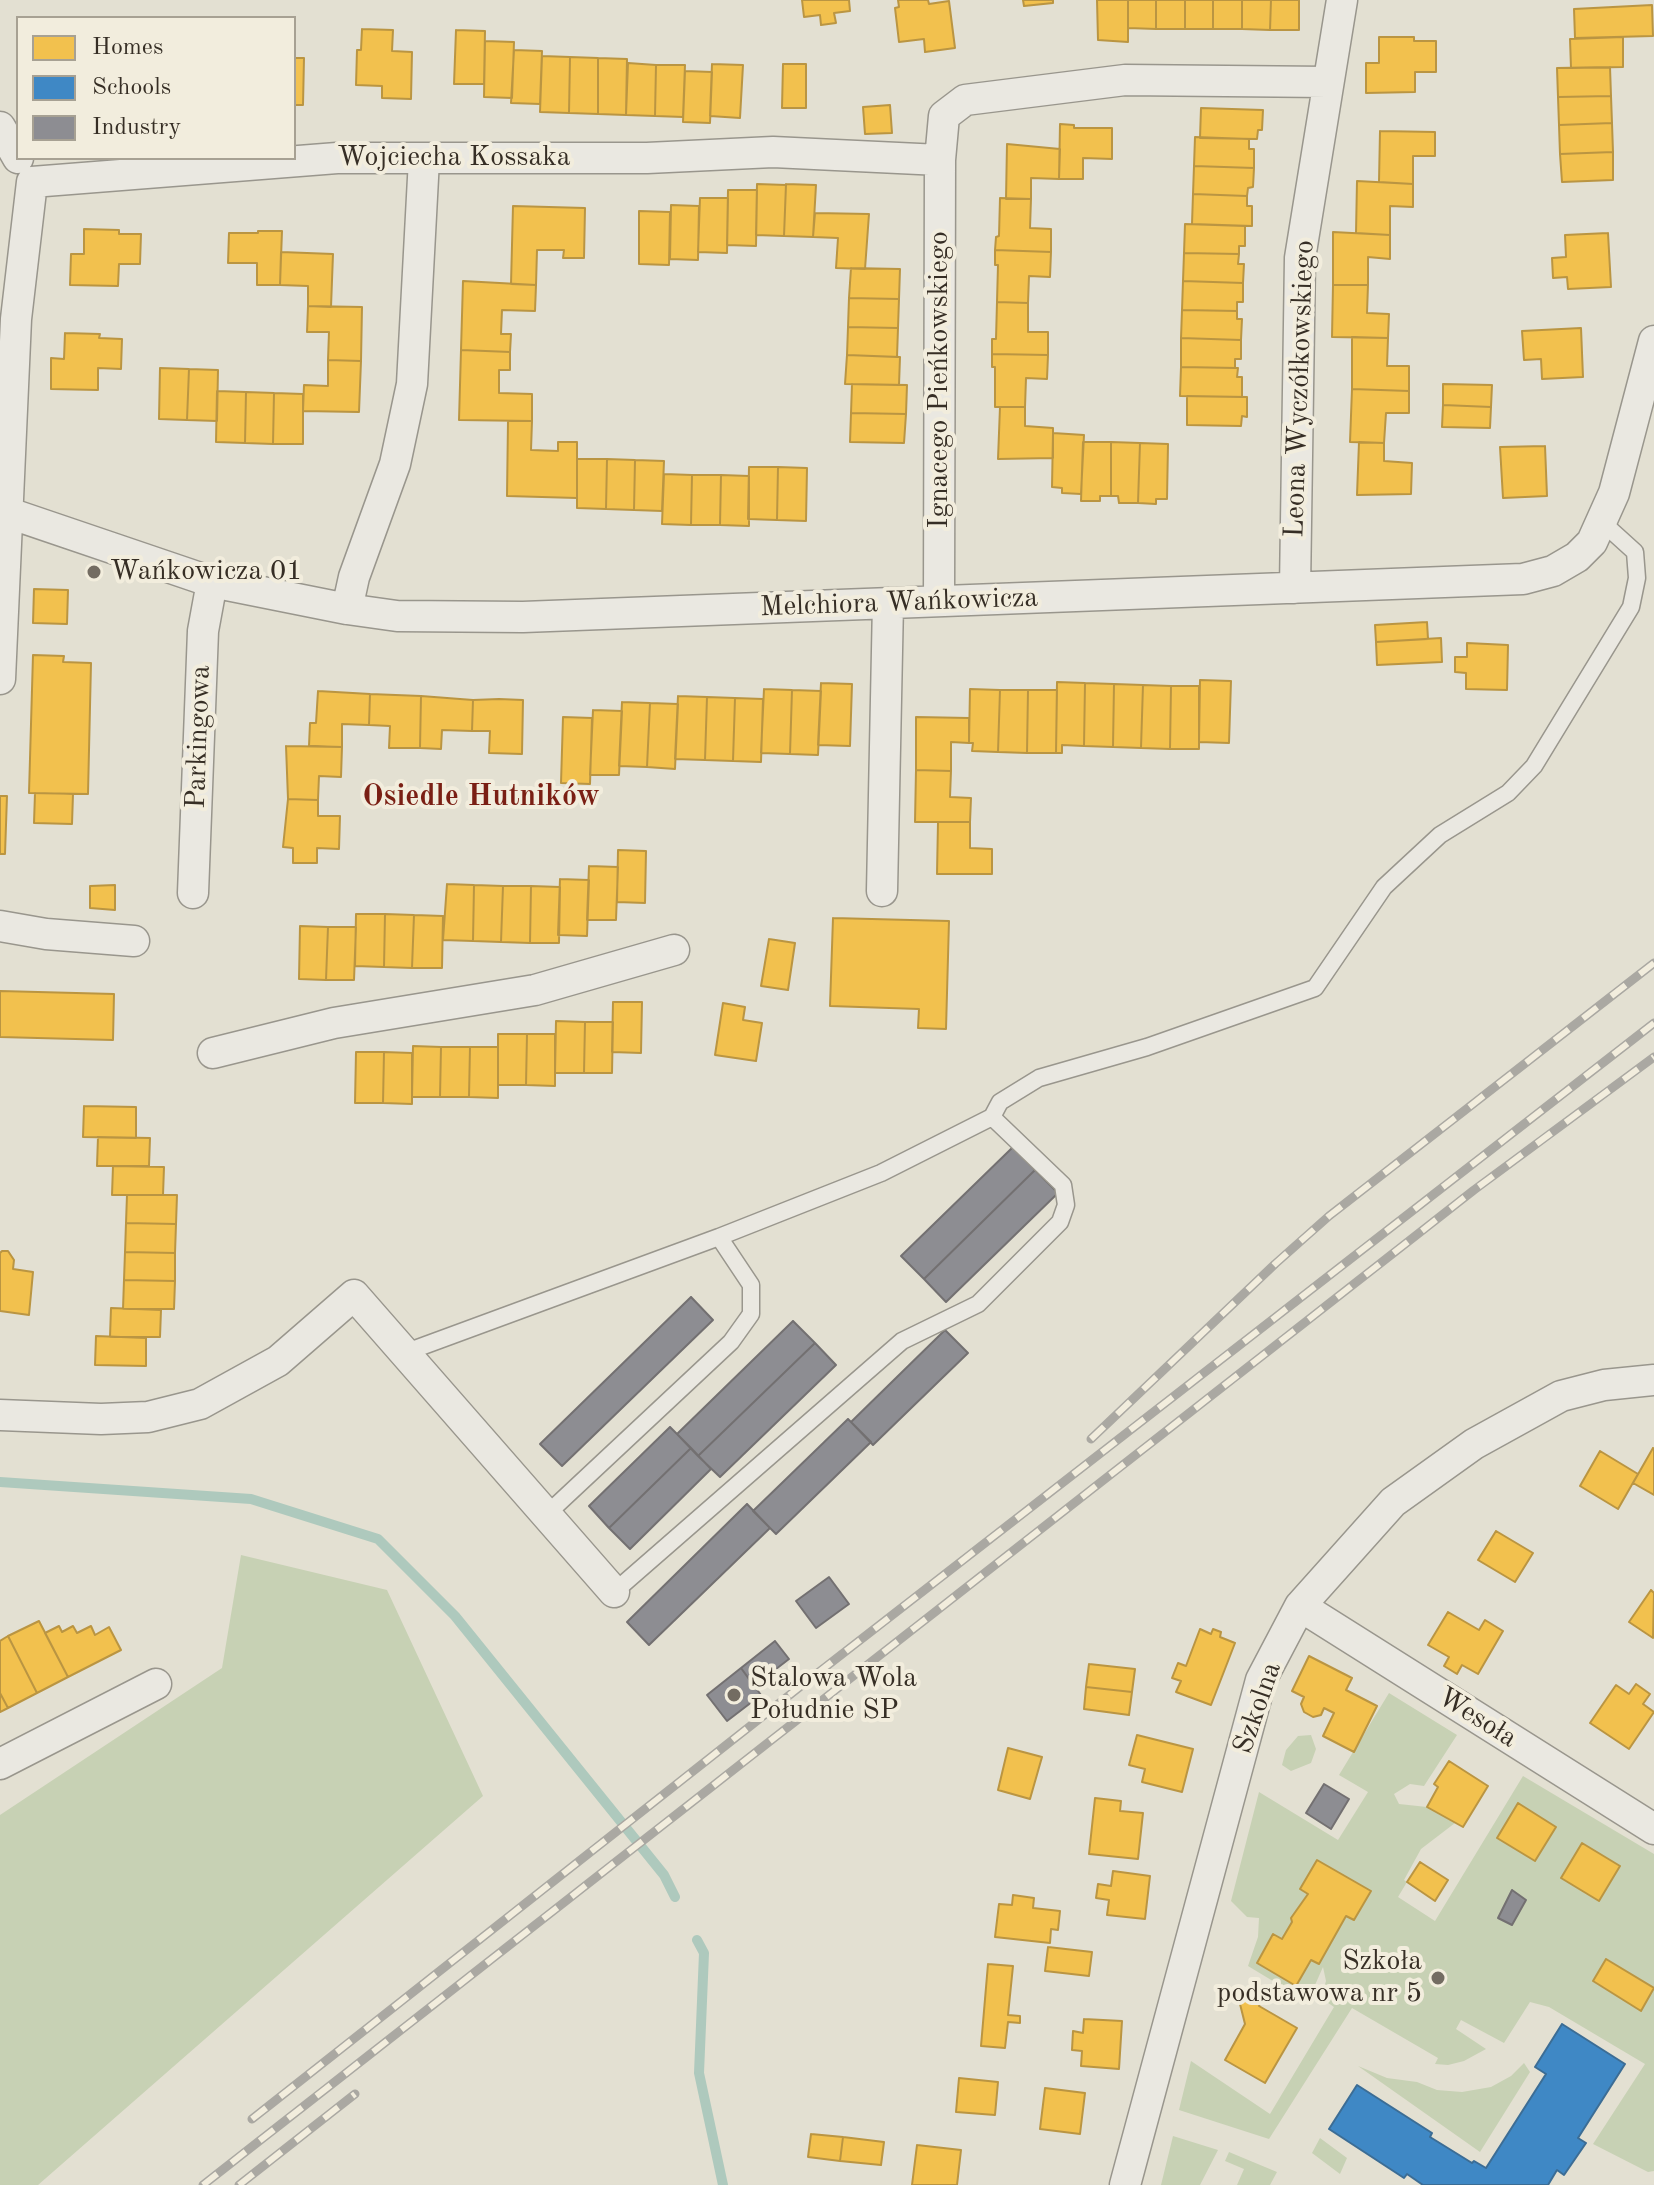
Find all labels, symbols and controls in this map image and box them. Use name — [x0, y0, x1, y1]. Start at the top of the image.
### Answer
legend — [16, 16, 296, 160]
text: Homes — [92, 36, 163, 60]
text: Schools — [92, 76, 171, 100]
text: Industry — [92, 116, 181, 140]
street label: Wojciecha Kossaka — [337, 141, 571, 175]
street label: Ignacego Pieńkowskiego — [923, 231, 957, 529]
street label: Leona Wyczółkowskiego — [1278, 240, 1322, 538]
place label: Wańkowicza 01 — [110, 555, 303, 589]
marker: Wańkowicza 01 — [85, 563, 103, 581]
street label: Melchiora Wańkowicza — [759, 581, 1039, 625]
street label: Parkingowa — [180, 665, 218, 809]
district label: Osiedle Hutników — [362, 779, 600, 815]
street label: Szkolna — [1227, 1658, 1289, 1758]
place label: Stalowa Wola Południe SP — [750, 1662, 917, 1728]
street label: Wesoła — [1431, 1681, 1523, 1755]
marker: Stalowa Wola Południe SP — [725, 1686, 743, 1704]
place label: Szkoła podstawowa nr 5 — [1217, 1945, 1422, 2011]
marker: Szkoła podstawowa nr 5 — [1429, 1969, 1447, 1987]

